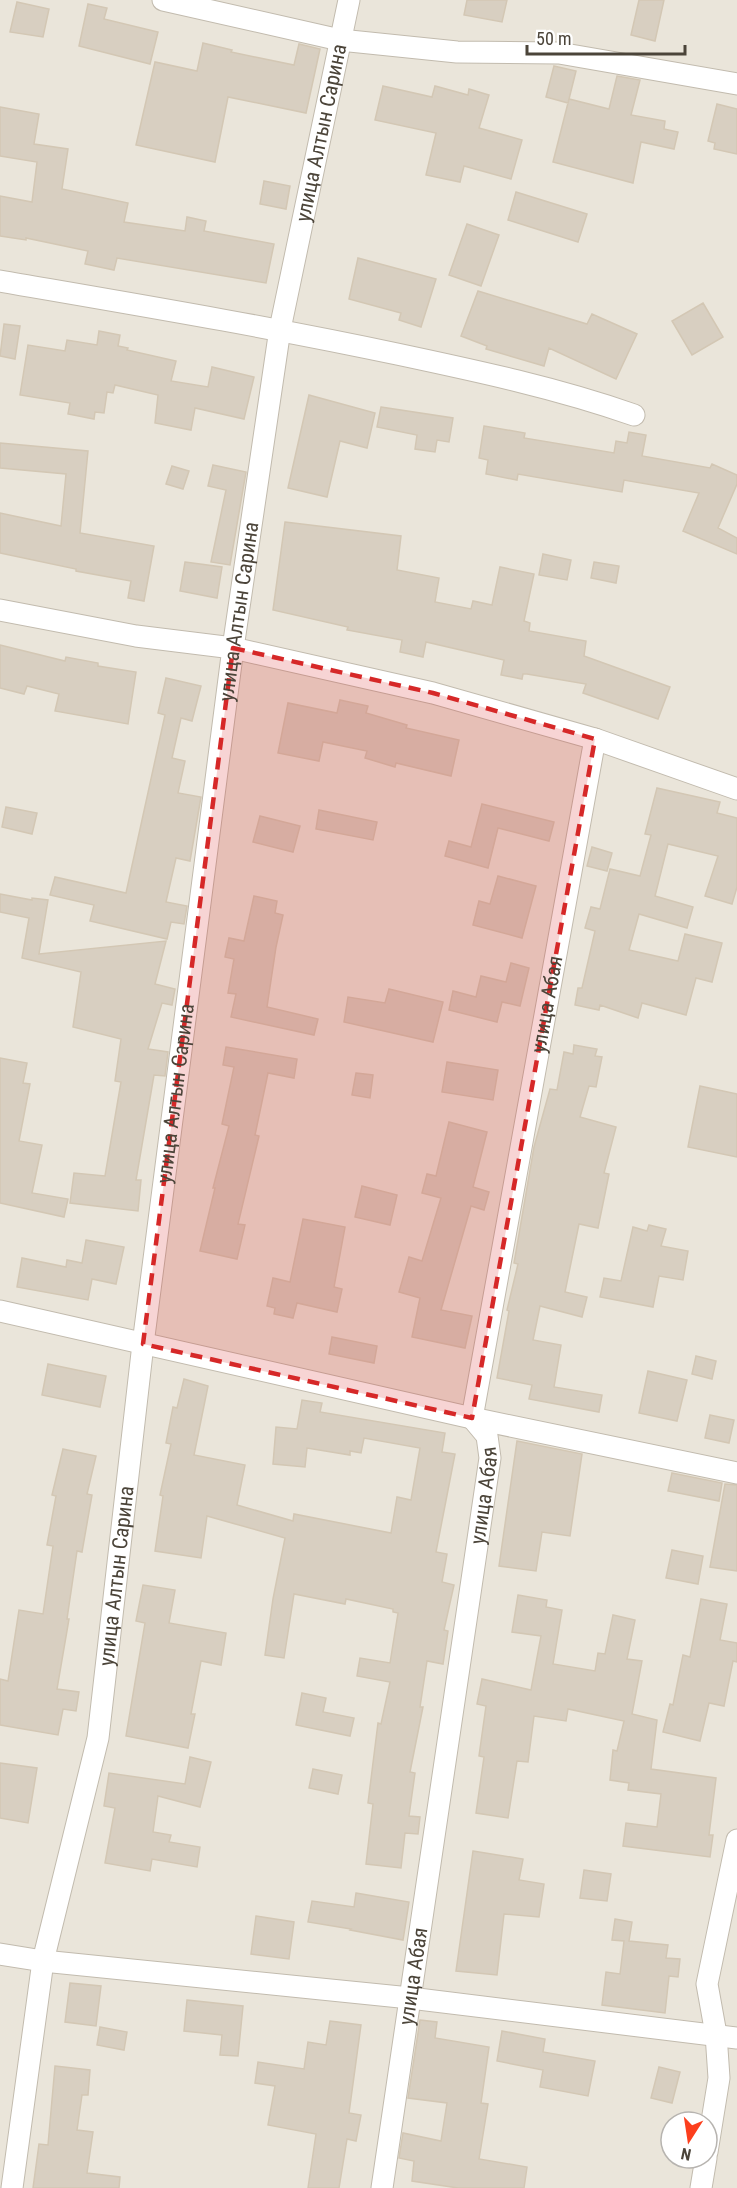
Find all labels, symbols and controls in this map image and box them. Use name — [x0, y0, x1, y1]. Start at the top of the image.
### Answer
scale bar — [527, 18, 684, 56]
text: 50 m — [536, 28, 571, 49]
street label: улица Алтын Сарина — [291, 42, 351, 224]
street label: улица Алтын Сарина — [214, 520, 263, 703]
street label: улица Абая — [526, 954, 567, 1055]
street label: улица Алтын Сарина — [152, 1002, 199, 1185]
street label: улица Абая — [465, 1445, 502, 1546]
street label: улица Алтын Сарина — [94, 1484, 139, 1667]
street label: улица Абая — [394, 1926, 432, 2027]
north arrow — [659, 2110, 719, 2170]
text: N — [679, 2144, 693, 2164]

